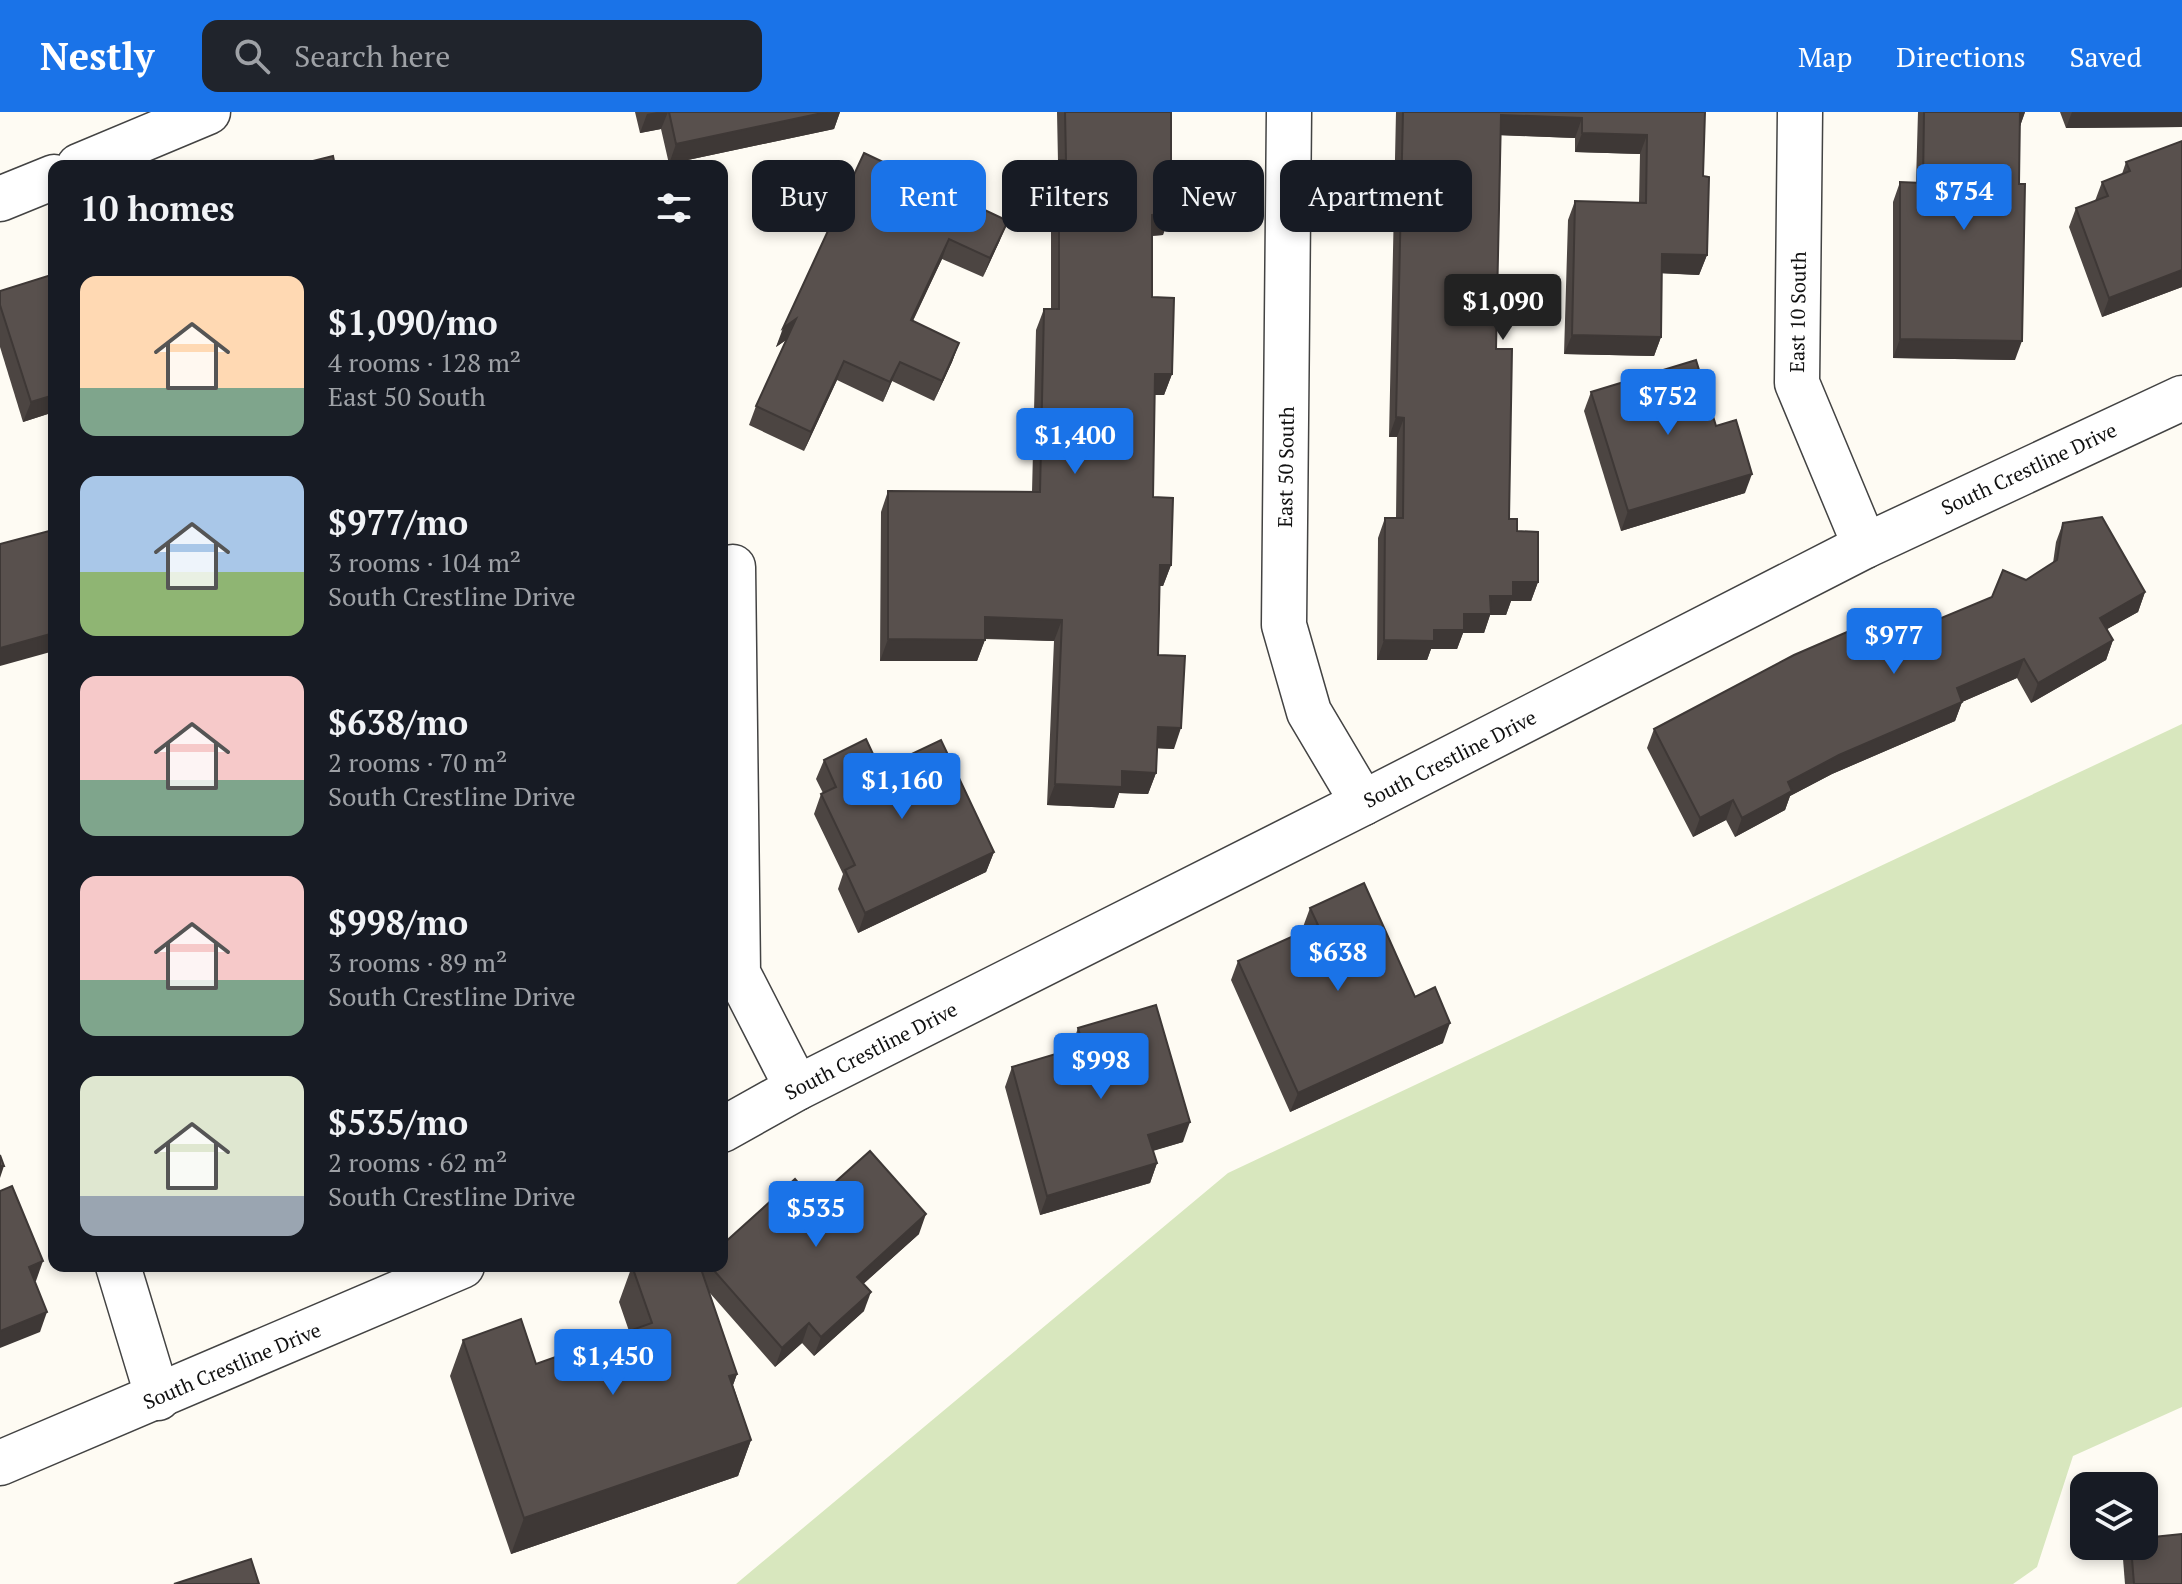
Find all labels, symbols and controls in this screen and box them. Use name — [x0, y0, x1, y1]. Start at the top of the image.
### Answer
search box — [202, 20, 762, 92]
text: Nestly — [40, 31, 154, 81]
icon: search — [230, 34, 274, 78]
text: Search here — [294, 36, 450, 76]
text: Map — [1798, 38, 1852, 75]
text: Directions — [1896, 38, 2026, 75]
text: Saved — [2070, 38, 2142, 75]
chip: Buy — [752, 160, 855, 232]
chip: Rent — [871, 160, 986, 232]
chip: Filters — [1002, 160, 1137, 232]
chip: New — [1153, 160, 1264, 232]
chip: Apartment — [1280, 160, 1472, 232]
pin: $754 — [1917, 164, 2011, 232]
text: $754 — [1935, 173, 1993, 207]
text: 10 homes — [80, 186, 235, 231]
icon: filters — [652, 186, 696, 230]
street label: East 10 South — [1783, 251, 1812, 373]
pin: $1,090 — [1438, 274, 1568, 342]
text: $1,090 — [1462, 283, 1544, 317]
text: $1,090/mo — [328, 300, 498, 345]
icon: home — [144, 308, 240, 404]
text: 4 rooms · 128 m² — [328, 345, 521, 379]
pin: $752 — [1621, 369, 1715, 437]
text: $752 — [1639, 378, 1697, 412]
text: East 50 South — [328, 379, 486, 413]
street label: East 50 South — [1271, 406, 1300, 528]
pin: $1,400 — [1010, 408, 1140, 476]
street label: South Crestline Drive — [1937, 416, 2121, 521]
text: $1,400 — [1034, 417, 1116, 451]
text: $977/mo — [328, 500, 468, 545]
icon: home — [144, 508, 240, 604]
text: 3 rooms · 104 m² — [328, 545, 521, 579]
text: South Crestline Drive — [328, 579, 576, 613]
pin: $977 — [1847, 608, 1941, 676]
text: $977 — [1865, 617, 1923, 651]
text: $638/mo — [328, 700, 468, 745]
street label: South Crestline Drive — [1359, 703, 1541, 814]
icon: home — [144, 708, 240, 804]
text: 2 rooms · 70 m² — [328, 745, 507, 779]
pin: $1,160 — [837, 753, 967, 821]
text: $1,160 — [861, 762, 943, 796]
text: South Crestline Drive — [328, 779, 576, 813]
text: $998/mo — [328, 900, 468, 945]
icon: home — [144, 908, 240, 1004]
pin: $638 — [1291, 925, 1385, 993]
text: $638 — [1309, 934, 1367, 968]
text: 3 rooms · 89 m² — [328, 945, 507, 979]
text: South Crestline Drive — [328, 979, 576, 1013]
street label: South Crestline Drive — [780, 995, 962, 1106]
pin: $998 — [1054, 1033, 1148, 1101]
text: $998 — [1072, 1042, 1130, 1076]
text: $535/mo — [328, 1100, 468, 1145]
icon: home — [144, 1108, 240, 1204]
text: 2 rooms · 62 m² — [328, 1145, 507, 1179]
text: South Crestline Drive — [328, 1179, 576, 1213]
pin: $535 — [769, 1181, 863, 1249]
text: $535 — [787, 1190, 845, 1224]
street label: South Crestline Drive — [139, 1316, 325, 1415]
pin: $1,450 — [548, 1329, 678, 1397]
text: $1,450 — [572, 1338, 654, 1372]
map controls — [2070, 1472, 2158, 1560]
button: layers — [2070, 1472, 2158, 1560]

